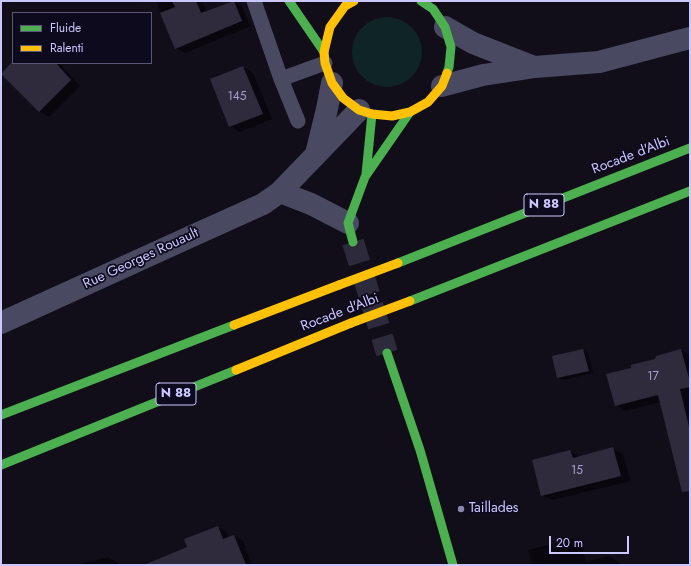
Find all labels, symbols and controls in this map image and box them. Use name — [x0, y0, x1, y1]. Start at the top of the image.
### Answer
legend — [12, 12, 152, 64]
text: Fluide — [50, 19, 81, 37]
text: Ralenti — [50, 39, 84, 57]
house number: 145 — [227, 90, 247, 104]
street label: Rocade d'Albi — [590, 133, 672, 179]
road number: N 88 — [524, 194, 564, 216]
street label: Rue Georges Rouault — [81, 225, 201, 293]
street label: Rocade d'Albi — [299, 290, 381, 336]
house number: 17 — [647, 370, 659, 384]
road number: N 88 — [156, 383, 196, 405]
house number: 15 — [571, 464, 583, 478]
place label: Taillades — [469, 501, 518, 517]
marker: Taillades — [456, 504, 466, 514]
scale bar — [551, 528, 631, 554]
text: 20 m — [556, 534, 583, 552]

